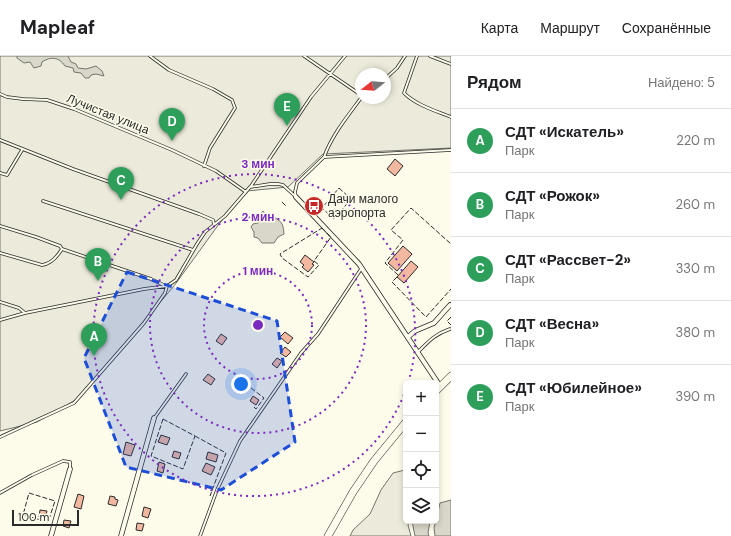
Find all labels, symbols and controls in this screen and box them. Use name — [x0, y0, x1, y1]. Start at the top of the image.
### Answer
text: Mapleaf — [20, 15, 95, 40]
text: Карта — [481, 19, 518, 37]
text: Маршрут — [540, 19, 600, 37]
text: Сохранённые — [622, 19, 711, 37]
north arrow — [355, 68, 391, 104]
text: Рядом — [467, 71, 522, 93]
text: Найдено: 5 — [648, 74, 715, 91]
street label: Лучистая улица — [64, 90, 152, 138]
pin: E — [274, 93, 300, 126]
pin: D — [159, 108, 185, 141]
text: СДТ «Искатель» — [505, 122, 624, 142]
text: A — [475, 132, 485, 149]
text: 220 m — [676, 132, 715, 149]
text: Парк — [505, 142, 535, 159]
text: 3 мин — [241, 156, 275, 172]
pin: C — [108, 167, 134, 200]
text: СДТ «Рожок» — [505, 186, 600, 206]
place label: Дачи малого аэропорта — [328, 191, 399, 221]
bus stop icon: Дачи малого аэропорта — [303, 195, 325, 217]
text: B — [476, 196, 484, 213]
text: 260 m — [675, 196, 715, 213]
text: Парк — [505, 206, 535, 223]
text: 2 мин — [241, 209, 275, 225]
pin: B — [85, 248, 111, 281]
text: СДТ «Рассвет-2» — [505, 250, 631, 270]
text: C — [475, 260, 485, 277]
text: 330 m — [676, 260, 715, 277]
text: 1 мин — [243, 263, 273, 279]
text: Парк — [505, 270, 535, 287]
text: СДТ «Весна» — [505, 314, 599, 334]
centre of rings — [251, 318, 265, 332]
pin: A — [81, 323, 107, 356]
text: D — [475, 324, 485, 341]
text: 380 m — [675, 324, 715, 341]
text: Парк — [505, 334, 535, 351]
your location — [231, 374, 251, 394]
text: СДТ «Юбилейное» — [505, 378, 642, 398]
map controls — [403, 380, 439, 524]
button: + — [403, 380, 439, 416]
text: E — [476, 388, 484, 405]
text: 390 m — [676, 388, 715, 405]
text: Парк — [505, 398, 535, 415]
button: − — [403, 416, 439, 452]
button: locate — [403, 452, 439, 488]
button: layers — [403, 488, 439, 524]
scale bar — [12, 508, 79, 527]
text: 100 m — [18, 510, 49, 524]

